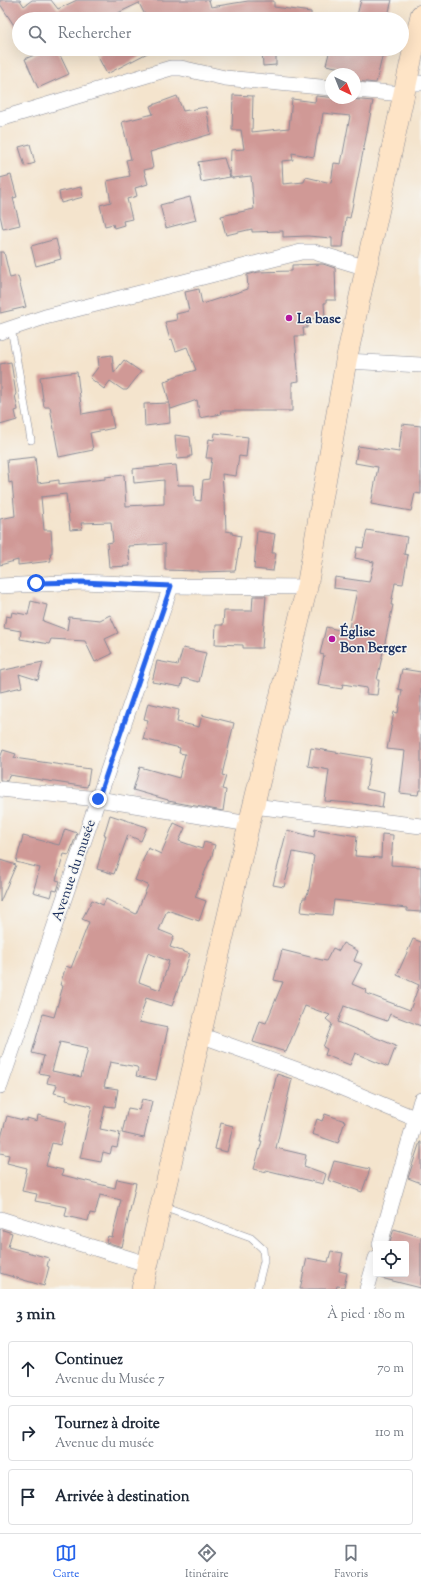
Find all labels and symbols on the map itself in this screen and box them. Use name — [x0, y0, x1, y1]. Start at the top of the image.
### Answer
north arrow — [325, 68, 361, 104]
place label: La base — [297, 310, 341, 330]
marker: La base — [284, 313, 294, 323]
route start — [27, 574, 45, 592]
place label: Église Bon Berger — [340, 622, 408, 659]
marker: Église Bon Berger — [327, 634, 337, 644]
route end — [89, 790, 107, 808]
street label: Avenue du musée — [48, 817, 102, 924]

